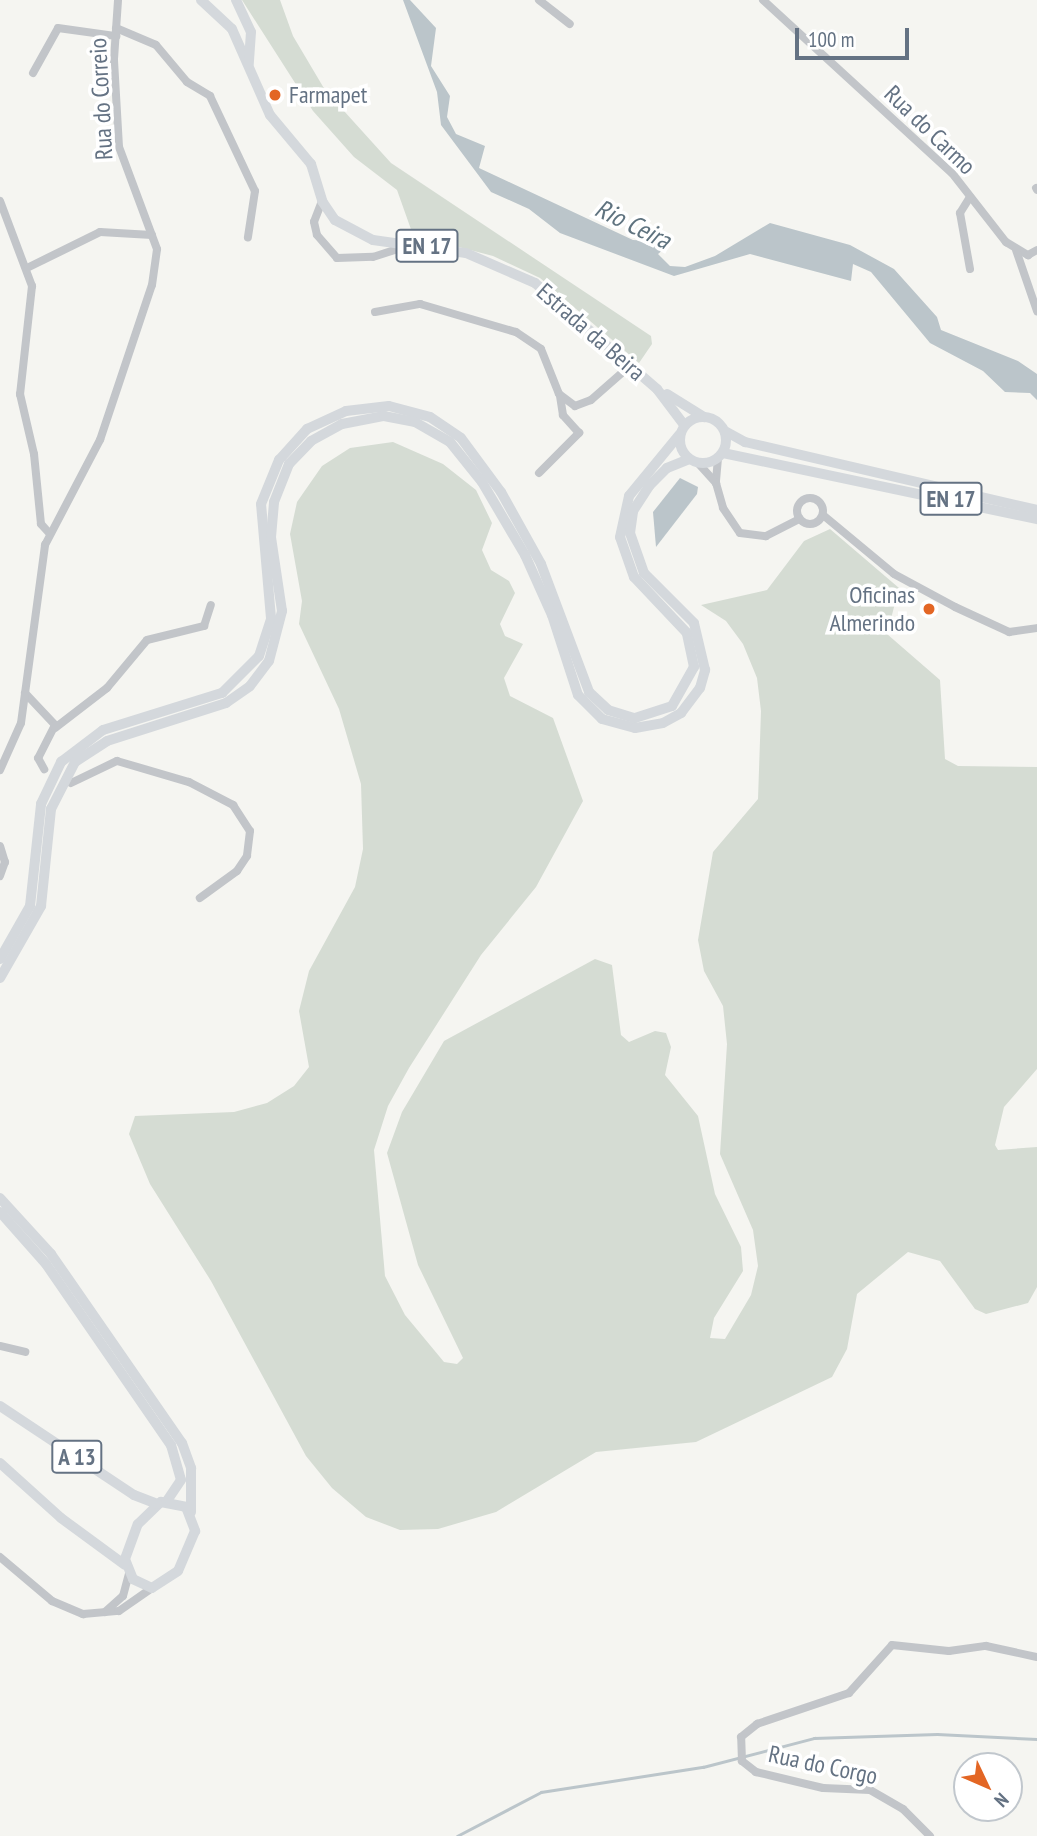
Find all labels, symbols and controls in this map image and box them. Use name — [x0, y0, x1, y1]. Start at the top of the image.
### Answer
scale bar — [799, 14, 913, 58]
text: 100 m — [808, 26, 854, 53]
street label: Rua do Correio — [83, 37, 119, 161]
street label: Rua do Carmo — [879, 80, 981, 180]
place label: Farmapet — [289, 81, 367, 109]
marker: Farmapet — [267, 87, 283, 103]
water label: Rio Ceira — [590, 192, 676, 256]
road number: EN 17 — [394, 227, 460, 266]
street label: Estrada da Beira — [531, 277, 651, 387]
road number: EN 17 — [918, 480, 984, 519]
place label: Oficinas Almerindo — [829, 581, 915, 637]
marker: Oficinas Almerindo — [921, 601, 937, 617]
road number: A 13 — [51, 1438, 103, 1476]
street label: Rua do Corgo — [766, 1739, 880, 1791]
north arrow — [953, 1752, 1023, 1822]
text: N — [989, 1788, 1014, 1812]

